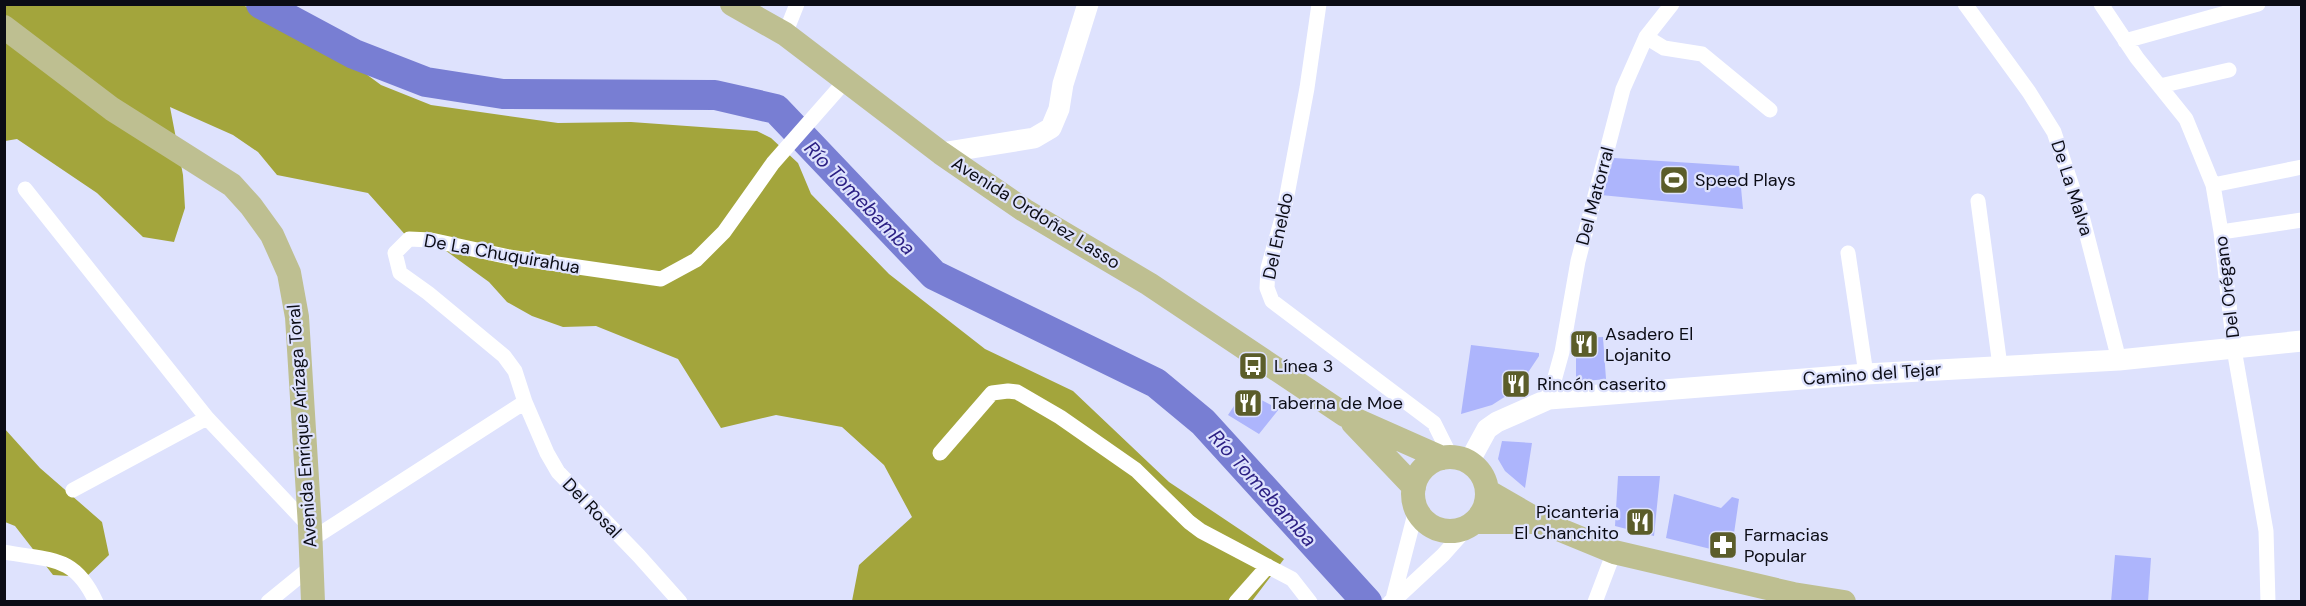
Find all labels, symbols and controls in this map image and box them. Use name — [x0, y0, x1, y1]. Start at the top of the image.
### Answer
water label: Río Tomebamba — [799, 135, 921, 261]
street label: De La Malva — [2045, 137, 2099, 239]
street label: Del Matorral — [1570, 144, 1620, 248]
street label: Avenida Ordoñez Lasso — [947, 151, 1125, 275]
sports icon: Speed Plays — [1658, 164, 1690, 196]
place label: Speed Plays — [1695, 168, 1796, 192]
street label: Del Eneldo — [1257, 190, 1299, 282]
street label: De La Chuquirahua — [422, 228, 582, 280]
street label: Del Orégano — [2209, 235, 2245, 339]
street label: Avenida Enrique Arízaga Toral — [282, 304, 322, 548]
place label: Asadero El Lojanito — [1605, 322, 1693, 367]
restaurant icon: Asadero El Lojanito — [1568, 328, 1600, 360]
bus stop icon: Línea 3 — [1237, 350, 1269, 382]
place label: Línea 3 — [1274, 354, 1333, 378]
street label: Camino del Tejar — [1802, 357, 1942, 391]
restaurant icon: Rincón caserito — [1500, 368, 1532, 400]
place label: Rincón caserito — [1537, 372, 1666, 396]
restaurant icon: Taberna de Moe — [1232, 387, 1264, 419]
place label: Taberna de Moe — [1269, 391, 1403, 415]
water label: Río Tomebamba — [1203, 424, 1323, 552]
street label: Del Rosal — [557, 473, 627, 543]
place label: Picanteria El Chanchito — [1514, 500, 1619, 545]
restaurant icon: Picanteria El Chanchito — [1624, 506, 1656, 538]
place label: Farmacias Popular — [1744, 523, 1829, 568]
pharmacy icon: Farmacias Popular — [1707, 529, 1739, 561]

